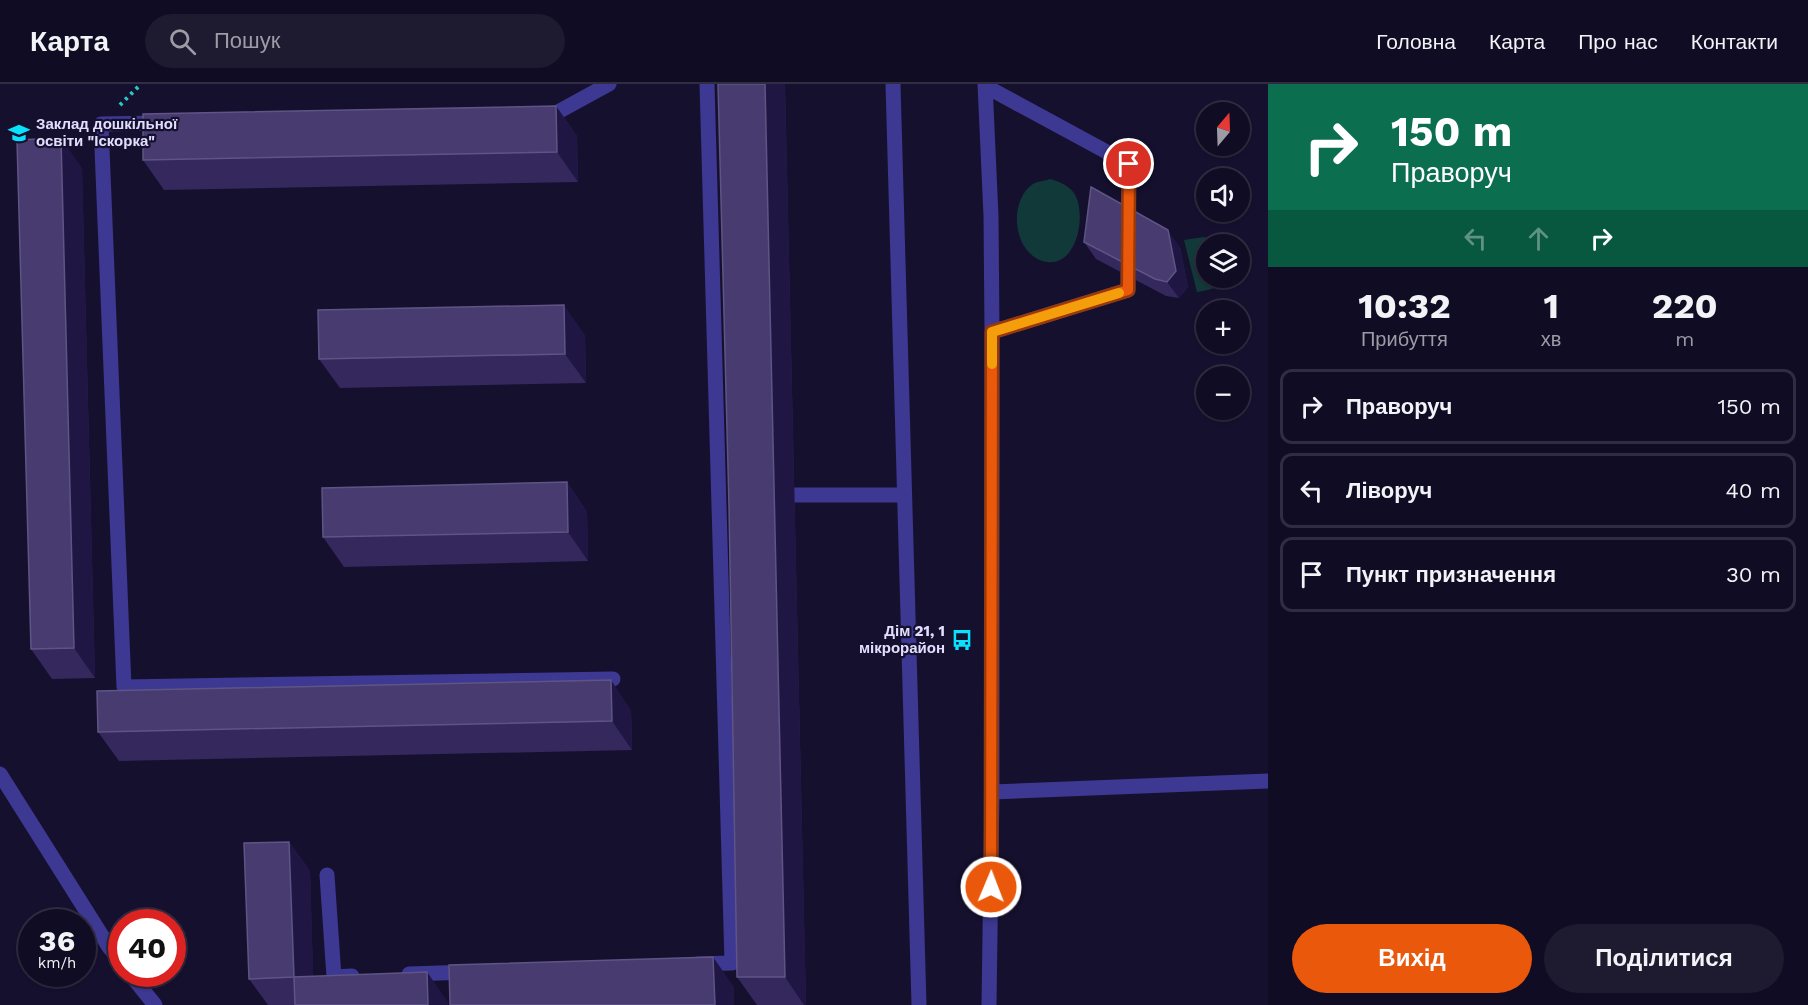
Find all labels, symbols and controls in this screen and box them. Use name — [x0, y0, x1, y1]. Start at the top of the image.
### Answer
search box — [145, 14, 565, 68]
text: Карта — [30, 25, 109, 58]
icon: search — [166, 25, 199, 58]
text: Пошук — [214, 28, 280, 53]
text: Головна — [1376, 29, 1456, 54]
text: Карта — [1489, 29, 1545, 54]
text: Про нас — [1578, 29, 1658, 54]
text: Контакти — [1691, 29, 1778, 54]
north arrow — [1196, 102, 1250, 156]
map controls — [1196, 102, 1250, 420]
text: 150 m — [1391, 107, 1512, 156]
icon: right — [1292, 108, 1370, 186]
place label: Заклад дошкільної освіти "Іскорка" — [36, 115, 178, 150]
school or university icon: Заклад дошкільної освіти "Іскорка" — [7, 121, 31, 145]
pin — [1103, 138, 1154, 189]
icon: arrive — [1112, 147, 1145, 180]
text: Праворуч — [1391, 157, 1512, 189]
button: sound — [1196, 168, 1250, 222]
icon: left — [1459, 222, 1492, 255]
icon: ahead — [1522, 222, 1555, 255]
icon: right — [1585, 222, 1618, 255]
button: layers — [1196, 234, 1250, 288]
text: 10:32 — [1358, 285, 1451, 327]
text: 1 — [1543, 285, 1559, 327]
text: 220 — [1652, 285, 1718, 327]
button: + — [1196, 300, 1250, 354]
text: Прибуття — [1361, 327, 1448, 351]
text: хв — [1541, 327, 1561, 351]
text: m — [1675, 327, 1694, 351]
button: − — [1196, 366, 1250, 420]
icon: right — [1295, 390, 1328, 423]
text: Праворуч — [1346, 394, 1452, 419]
text: 150 m — [1717, 394, 1781, 419]
icon: left — [1295, 474, 1328, 507]
text: Ліворуч — [1346, 478, 1432, 503]
text: 40 m — [1725, 478, 1781, 503]
icon: arrive — [1295, 558, 1328, 591]
text: Пункт призначення — [1346, 562, 1556, 587]
text: 30 m — [1726, 562, 1781, 587]
place label: Дім 21, 1 мікрорайон — [859, 622, 945, 657]
bus stop icon: Дім 21, 1 мікрорайон — [950, 628, 974, 652]
position arrow — [959, 855, 1023, 919]
speed limit sign: 40 — [108, 909, 186, 987]
text: 36 — [39, 923, 75, 958]
button: Вихід — [1292, 924, 1532, 993]
button: Поділитися — [1544, 924, 1784, 993]
text: km/h — [38, 954, 76, 972]

